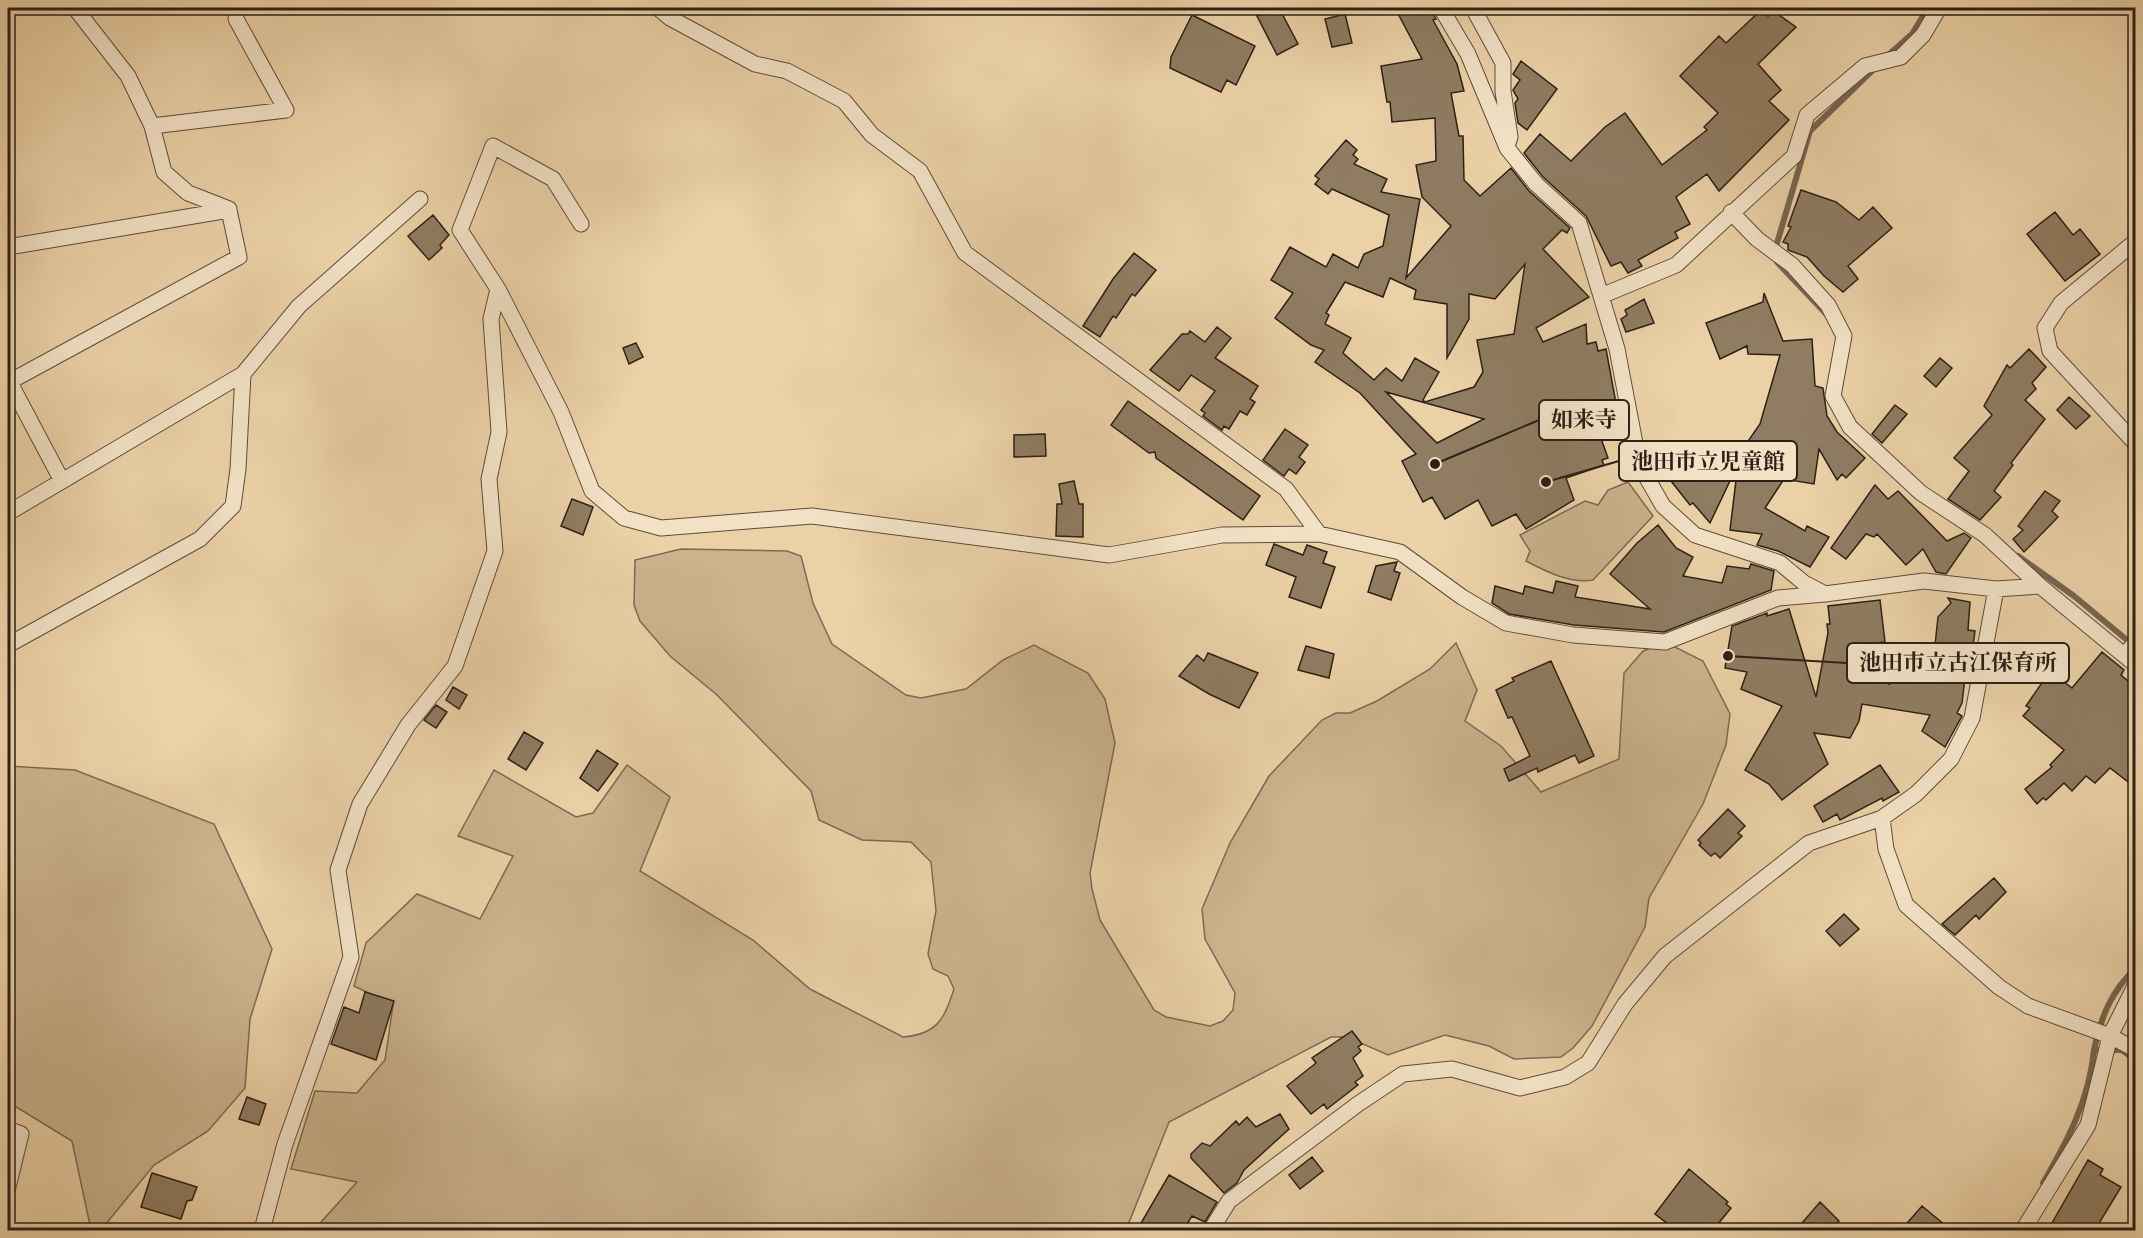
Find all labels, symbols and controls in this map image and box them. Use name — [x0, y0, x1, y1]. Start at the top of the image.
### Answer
callout: 如来寺 — [1539, 400, 1629, 440]
text: 如来寺 — [1551, 406, 1617, 434]
callout: 池田市立児童館 — [1619, 441, 1797, 481]
text: 池田市立児童館 — [1631, 448, 1785, 476]
callout: 池田市立古江保育所 — [1847, 643, 2069, 683]
text: 池田市立古江保育所 — [1859, 649, 2057, 677]

